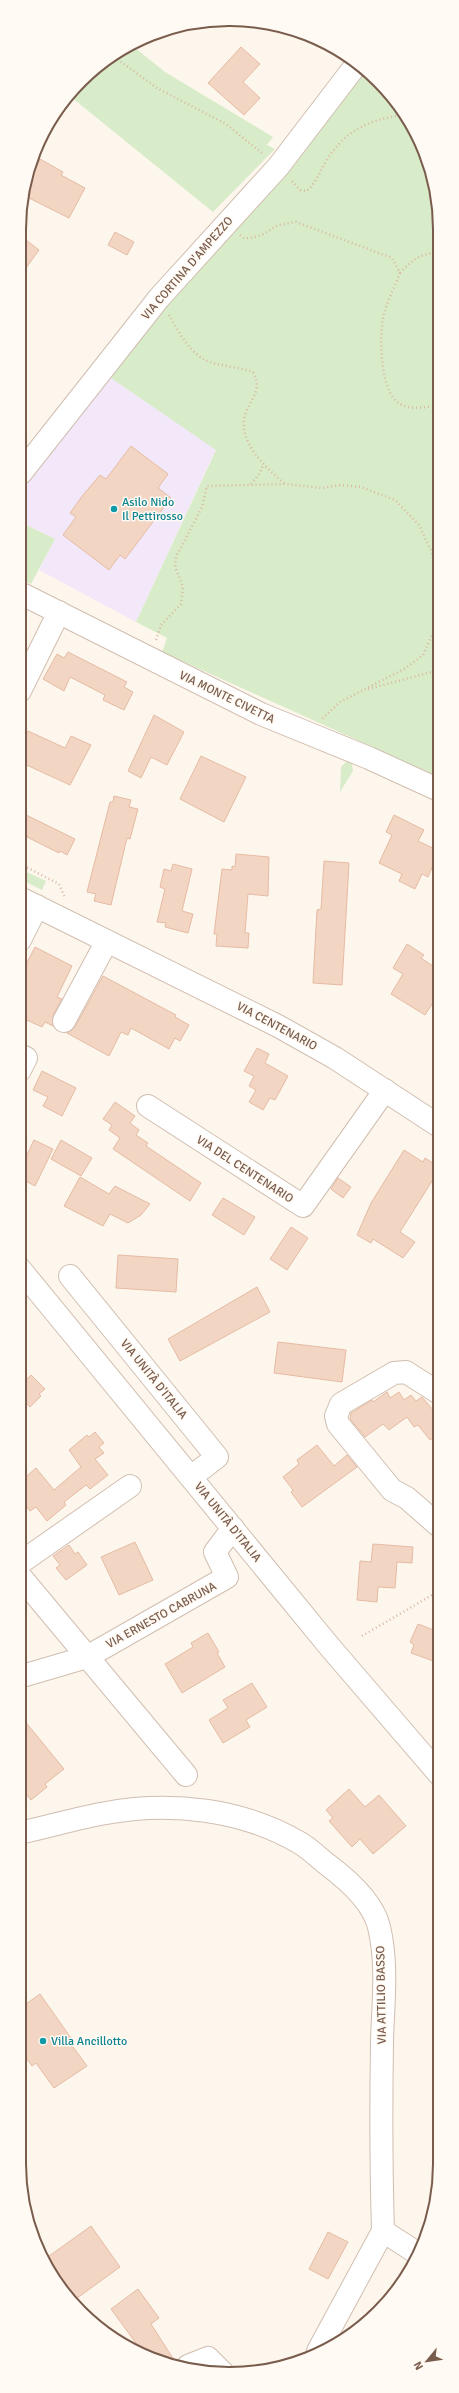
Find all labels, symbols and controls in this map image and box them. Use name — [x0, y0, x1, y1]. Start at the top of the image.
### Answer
street label: VIA CORTINA D'AMPEZZO — [138, 214, 236, 323]
place label: Asilo Nido Il Pettirosso — [122, 495, 183, 524]
marker: Asilo Nido Il Pettirosso — [109, 504, 119, 514]
street label: VIA MONTE CIVETTA — [176, 668, 278, 727]
street label: VIA CENTENARIO — [234, 999, 320, 1054]
street label: VIA DEL CENTENARIO — [193, 1132, 296, 1206]
street label: VIA UNITÀ D'ITALIA — [117, 1336, 191, 1423]
street label: VIA UNITÀ D'ITALIA — [191, 1479, 265, 1566]
street label: VIA ERNESTO CABRUNA — [103, 1578, 220, 1652]
street label: VIA ATTILIO BASSO — [373, 1945, 390, 2044]
place label: Villa Ancillotto — [51, 2034, 127, 2049]
marker: Villa Ancillotto — [38, 2036, 48, 2046]
north arrow — [407, 2341, 447, 2381]
text: N — [411, 2359, 426, 2372]

